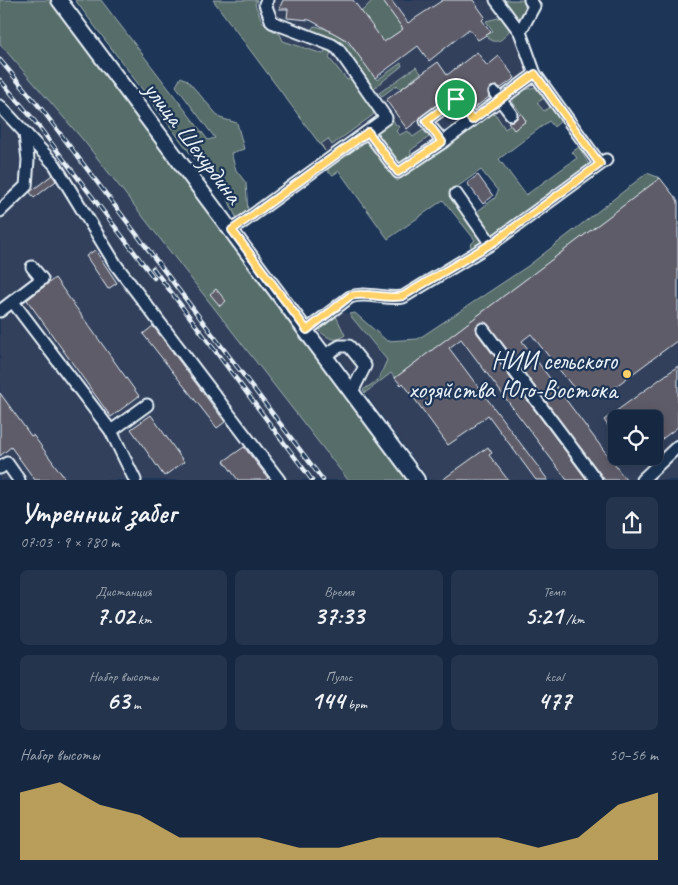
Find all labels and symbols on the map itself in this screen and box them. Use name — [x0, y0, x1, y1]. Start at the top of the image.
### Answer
street label: улица Шехурдина — [135, 73, 251, 212]
pin — [435, 78, 477, 120]
place label: НИИ сельского хозяйства Юго-Востока — [409, 345, 620, 406]
marker: НИИ сельского хозяйства Юго-Востока — [621, 368, 633, 380]

